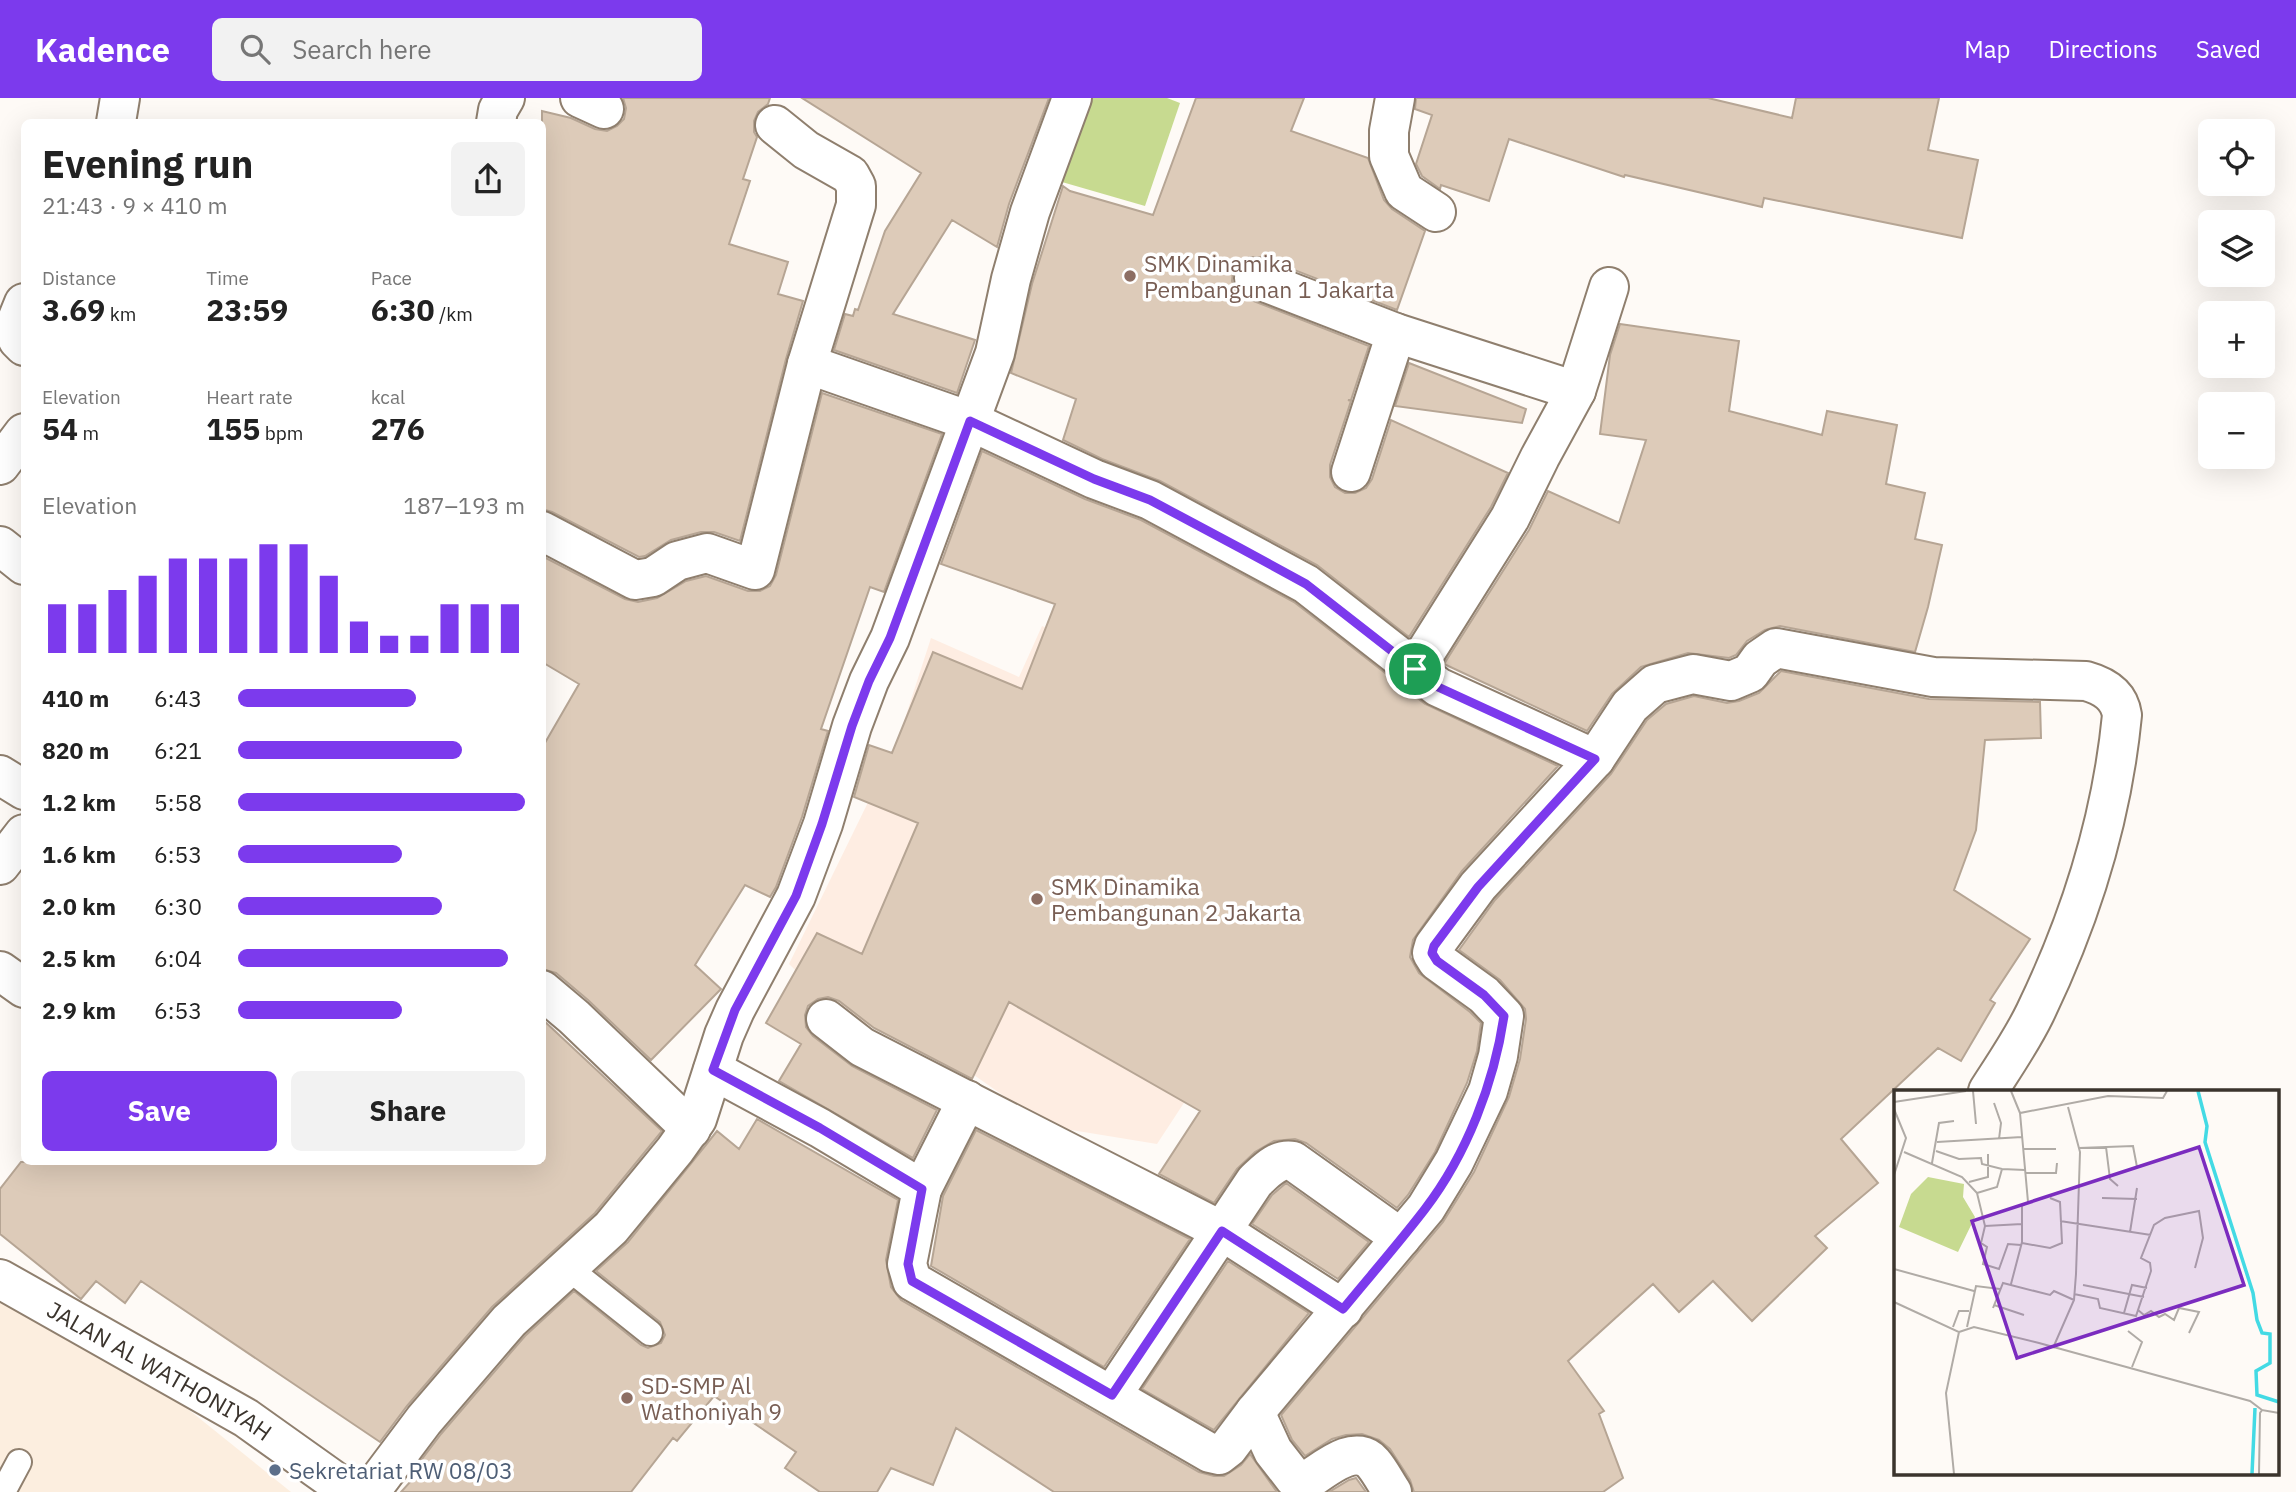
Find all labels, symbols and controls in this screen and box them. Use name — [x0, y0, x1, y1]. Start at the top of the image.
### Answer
search box — [212, 18, 702, 81]
text: Kadence — [35, 28, 170, 71]
icon: search — [236, 30, 274, 68]
text: Search here — [292, 32, 432, 66]
text: Map — [1964, 33, 2010, 65]
text: Directions — [2048, 33, 2158, 65]
text: Saved — [2196, 33, 2261, 65]
map controls — [2198, 119, 2275, 469]
button: locate — [2198, 119, 2275, 196]
text: Evening run — [42, 139, 253, 188]
button: share — [451, 142, 525, 216]
text: 21:43 · 9 × 410 m — [42, 190, 228, 220]
button: layers — [2198, 210, 2275, 287]
place label: SMK Dinamika Pembangunan 1 Jakarta — [1144, 248, 1394, 304]
text: Distance — [42, 266, 116, 290]
text: Time — [206, 266, 249, 290]
text: Pace — [371, 266, 412, 290]
marker: SMK Dinamika Pembangunan 1 Jakarta — [1122, 268, 1138, 284]
text: 3.69 — [42, 290, 105, 329]
text: 23:59 — [206, 290, 288, 329]
text: 6:30 — [371, 290, 435, 329]
button: + — [2198, 301, 2275, 378]
text: km — [105, 302, 136, 326]
text: /km — [435, 302, 473, 326]
text: Elevation — [42, 385, 121, 409]
text: Heart rate — [206, 385, 293, 409]
text: kcal — [371, 385, 405, 409]
button: − — [2198, 392, 2275, 469]
text: 54 — [42, 409, 78, 448]
text: 155 — [206, 409, 260, 448]
text: 276 — [371, 409, 425, 448]
text: m — [78, 421, 99, 445]
text: bpm — [260, 421, 303, 445]
text: Elevation — [42, 490, 137, 520]
text: 187–193 m — [403, 490, 525, 520]
pin — [1385, 639, 1445, 699]
icon: arrive — [1396, 650, 1434, 688]
text: 410 m — [42, 683, 109, 713]
text: 6:43 — [154, 683, 202, 713]
text: 820 m — [42, 735, 109, 765]
text: 6:21 — [154, 735, 202, 765]
text: 1.2 km — [42, 787, 116, 817]
text: 5:58 — [154, 787, 202, 817]
text: 1.6 km — [42, 839, 116, 869]
text: 6:53 — [154, 839, 202, 869]
place label: SMK Dinamika Pembangunan 2 Jakarta — [1051, 871, 1301, 927]
text: 2.0 km — [42, 891, 116, 921]
text: 6:30 — [154, 891, 202, 921]
marker: SMK Dinamika Pembangunan 2 Jakarta — [1029, 891, 1045, 907]
text: 2.5 km — [42, 943, 116, 973]
text: 6:04 — [154, 943, 202, 973]
text: 2.9 km — [42, 995, 116, 1025]
text: 6:53 — [154, 995, 202, 1025]
button: Save — [42, 1071, 277, 1151]
button: Share — [291, 1071, 525, 1151]
inset map — [1894, 1090, 2278, 1474]
street label: JALAN AL WATHONIYAH — [42, 1294, 278, 1447]
place label: SD-SMP Al Wathoniyah 9 — [641, 1370, 782, 1426]
marker: SD-SMP Al Wathoniyah 9 — [619, 1390, 635, 1406]
place label: Sekretariat RW 08/03 — [289, 1455, 513, 1485]
marker: Sekretariat RW 08/03 — [267, 1462, 283, 1478]

